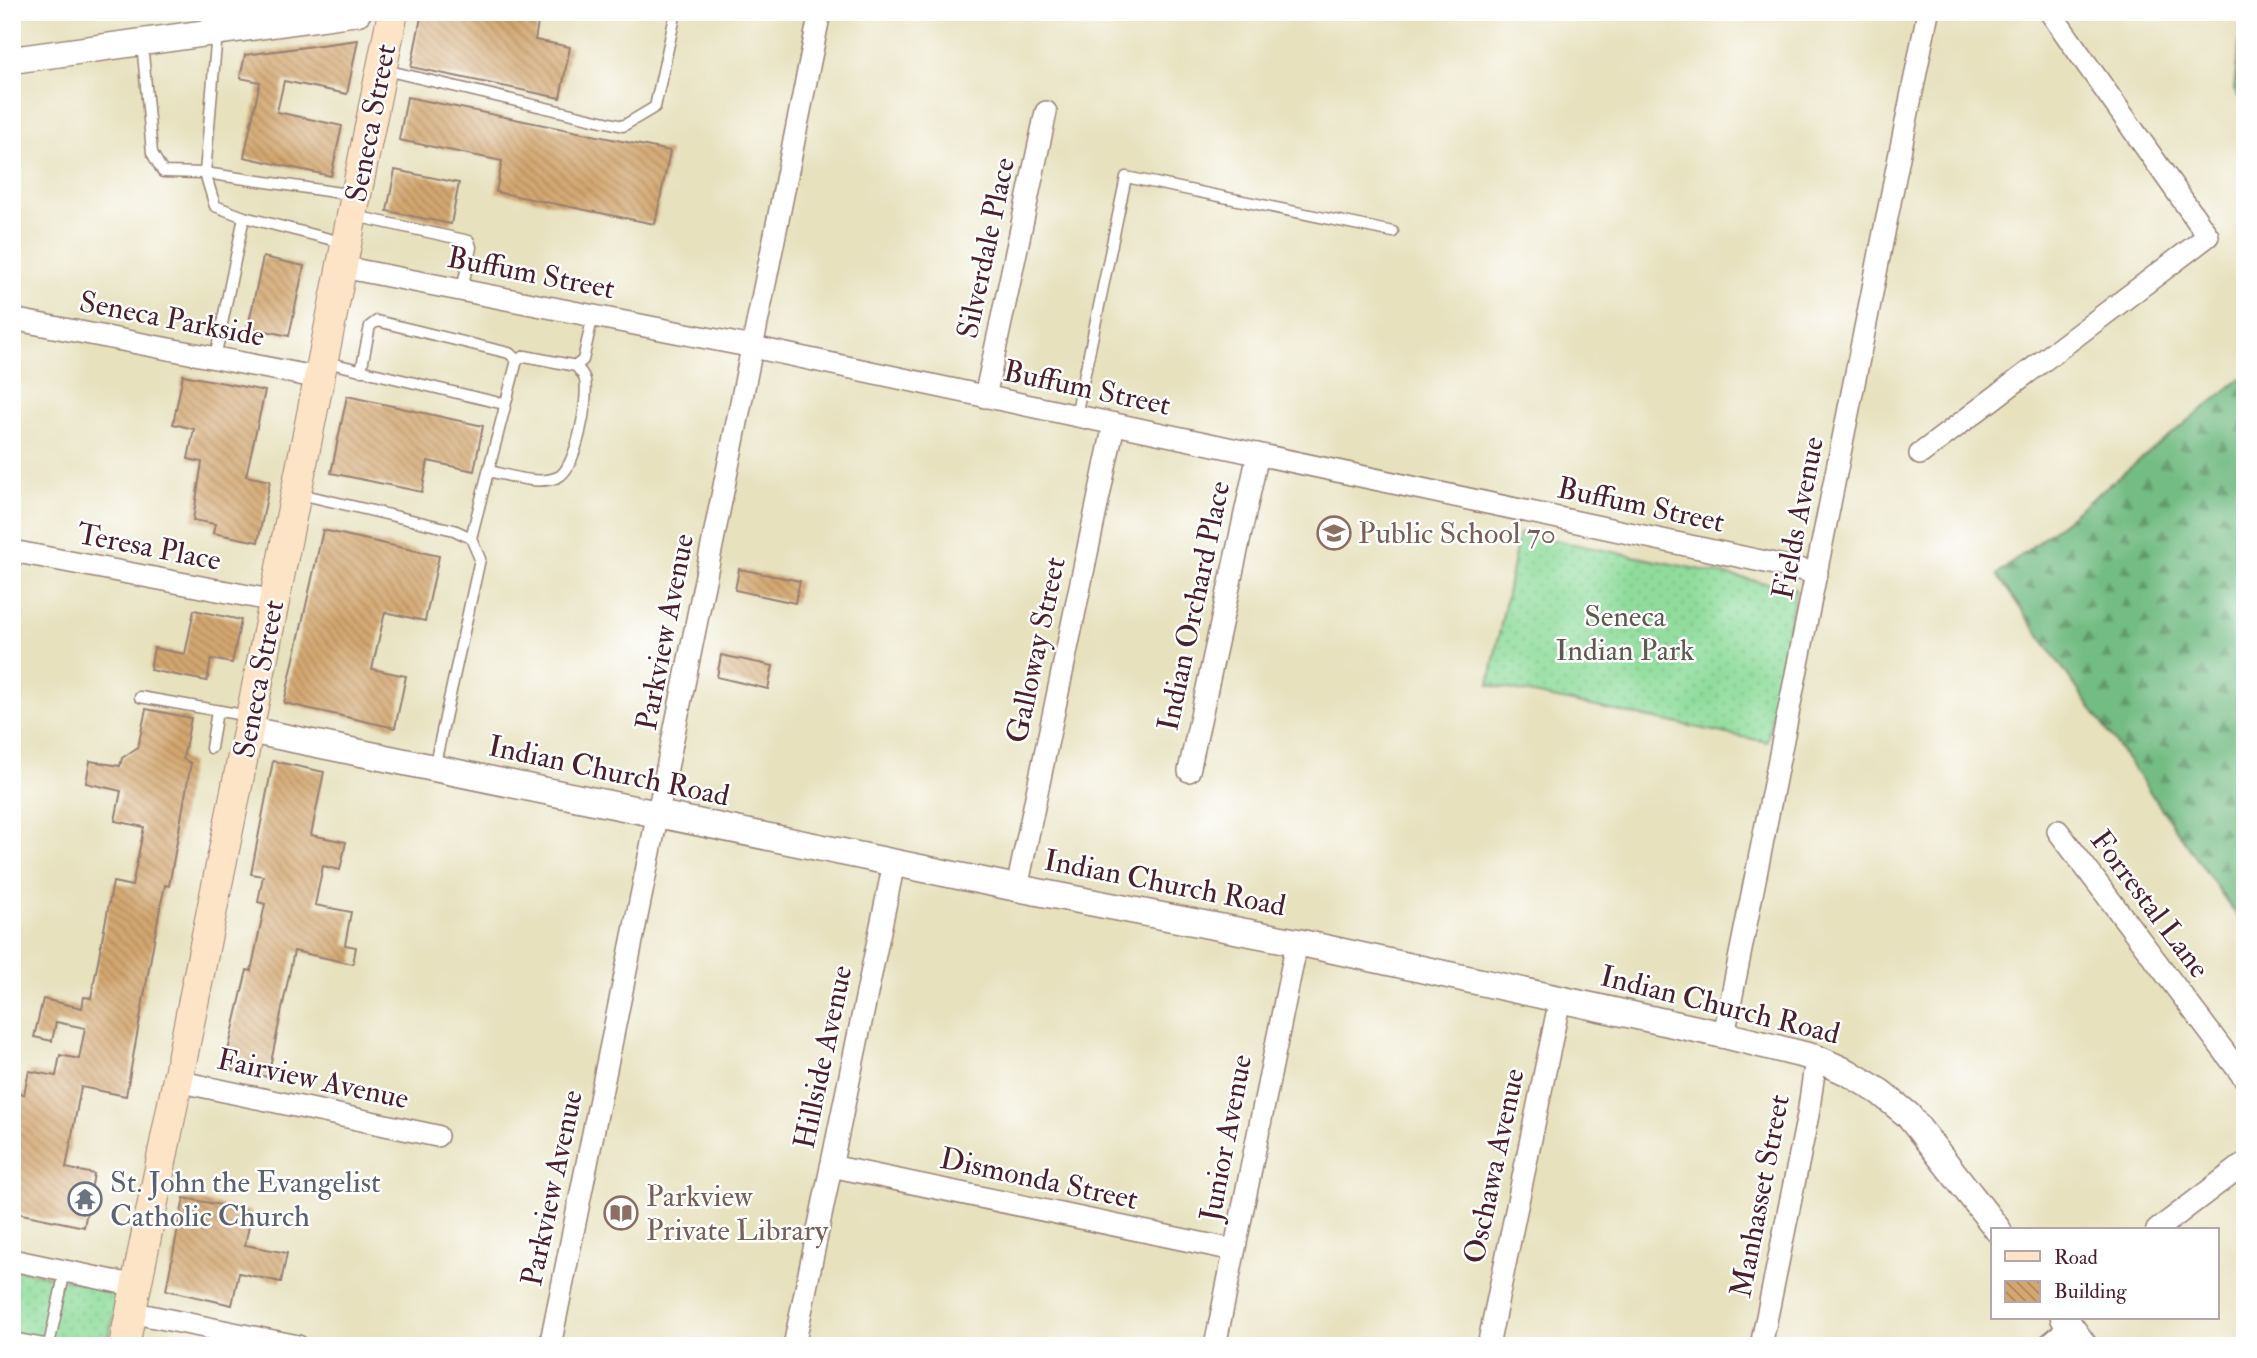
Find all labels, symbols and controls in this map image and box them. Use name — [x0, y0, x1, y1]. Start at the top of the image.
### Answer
street label: Seneca Street — [338, 41, 405, 205]
street label: Silverdale Place — [949, 154, 1023, 342]
street label: Buffum Street — [444, 239, 618, 307]
street label: Seneca Parkside — [76, 283, 268, 355]
street label: Buffum Street — [1000, 352, 1174, 424]
street label: Fields Avenue — [1764, 434, 1832, 602]
street label: Buffum Street — [1554, 469, 1728, 541]
street label: Indian Orchard Place — [1149, 478, 1239, 734]
school or university icon: Public School 70 — [1315, 514, 1353, 552]
street label: Teresa Place — [74, 515, 224, 579]
place label: Public School 70 — [1358, 515, 1556, 552]
street label: Parkview Avenue — [628, 531, 702, 733]
street label: Galloway Street — [998, 553, 1074, 746]
street label: Seneca Street — [226, 597, 293, 761]
park label: Seneca Indian Park — [1556, 598, 1694, 669]
street label: Indian Church Road — [485, 727, 733, 815]
street label: Forrestal Lane — [2082, 823, 2218, 985]
street label: Indian Church Road — [1041, 841, 1289, 925]
street label: Indian Church Road — [1597, 957, 1844, 1053]
street label: Hillside Avenue — [786, 962, 860, 1152]
street label: Fairview Avenue — [214, 1041, 412, 1117]
street label: Junior Avenue — [1192, 1051, 1260, 1226]
street label: Oschawa Avenue — [1455, 1065, 1533, 1267]
street label: Parkview Avenue — [513, 1087, 591, 1289]
street label: Manhasset Street — [1722, 1091, 1798, 1301]
street label: Dismonda Street — [937, 1140, 1142, 1218]
place label: St. John the Evangelist Catholic Church — [110, 1164, 381, 1235]
place label: Parkview Private Library — [646, 1178, 829, 1249]
temple icon: St. John the Evangelist Catholic Church — [66, 1180, 104, 1218]
library icon: Parkview Private Library — [602, 1194, 640, 1232]
legend — [1991, 1228, 2218, 1320]
text: Road — [2054, 1244, 2099, 1271]
text: Building — [2054, 1278, 2127, 1305]

